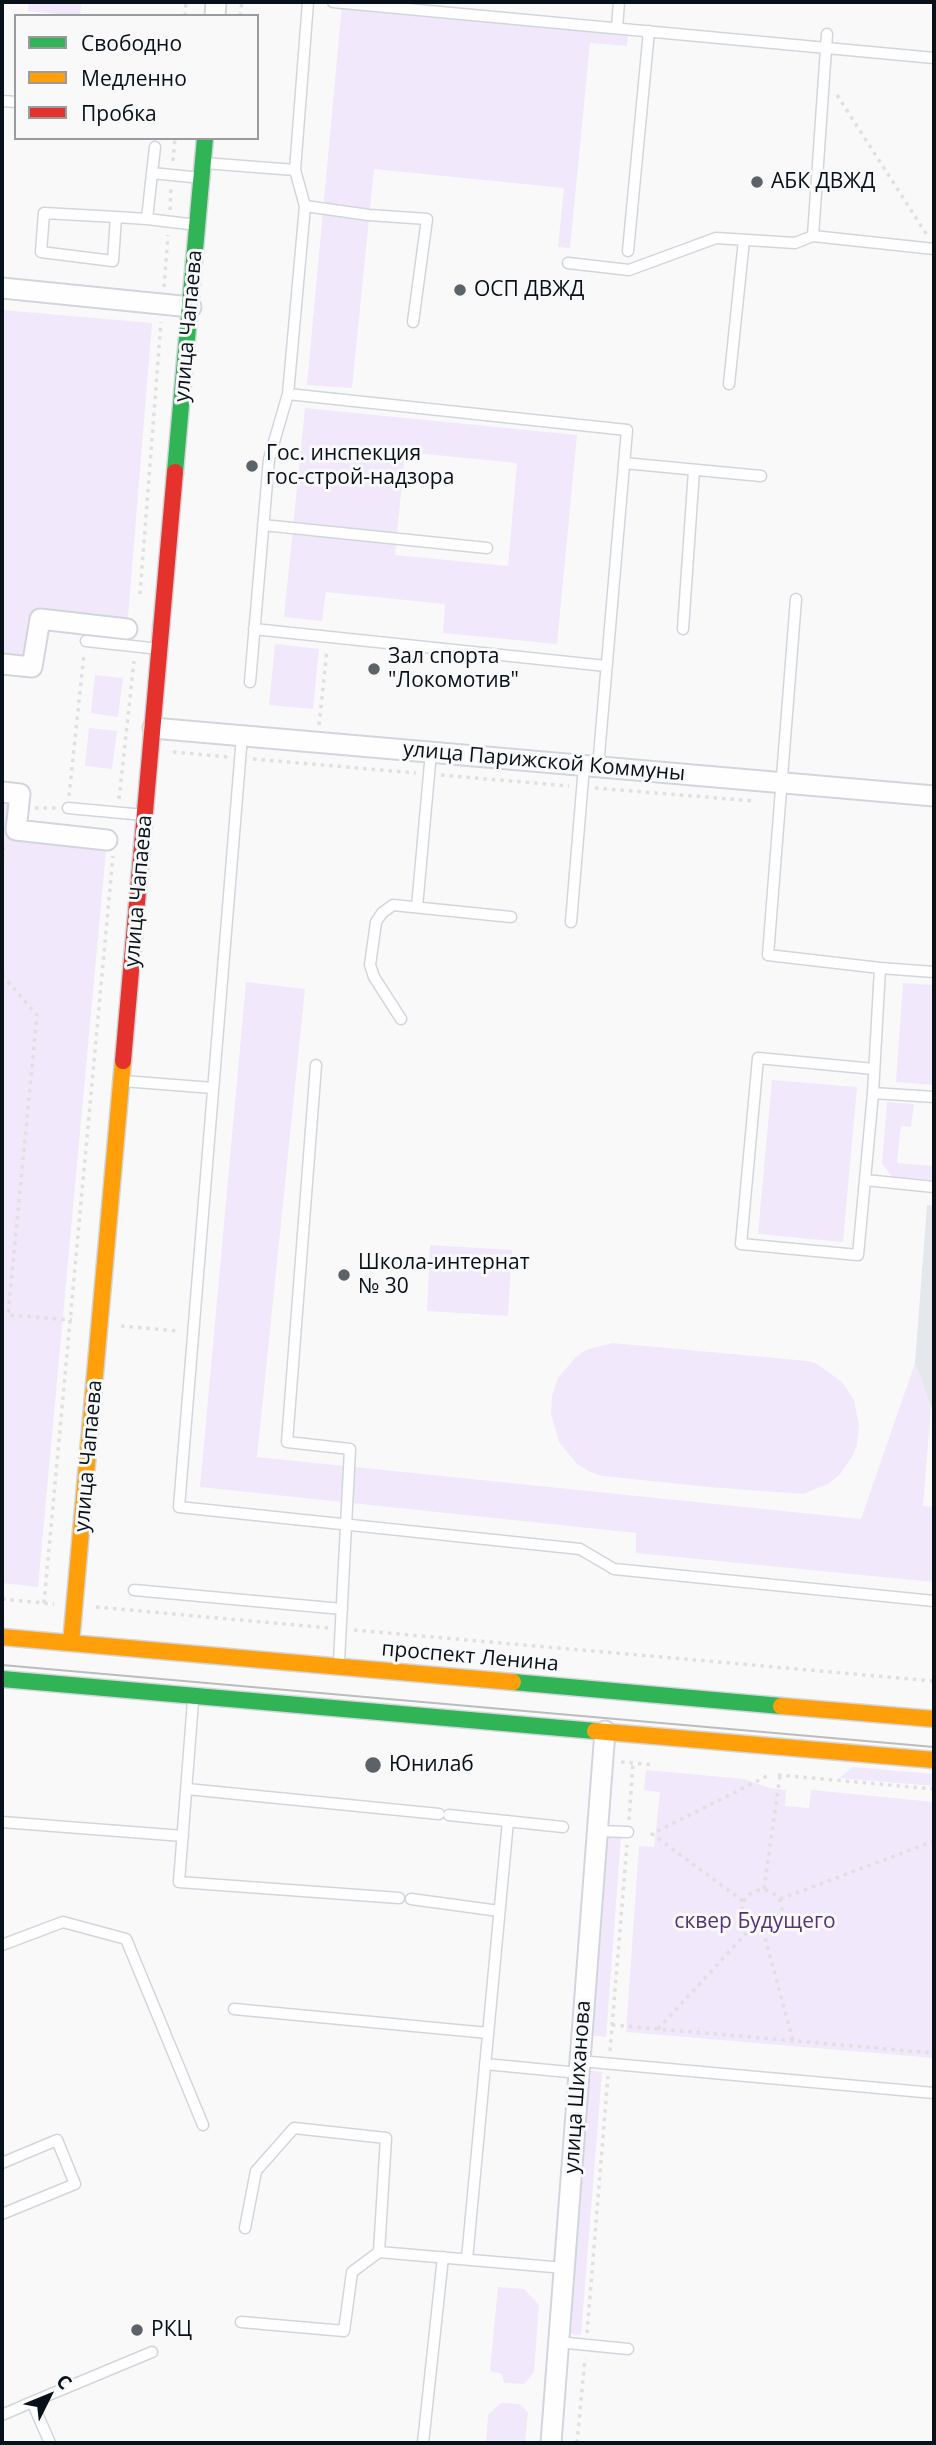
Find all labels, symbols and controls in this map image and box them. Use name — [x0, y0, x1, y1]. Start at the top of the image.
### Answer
legend — [14, 14, 259, 140]
text: Свободно — [81, 29, 182, 57]
text: Медленно — [81, 64, 187, 92]
text: Пробка — [81, 99, 157, 127]
place label: АБК ДВЖД — [771, 169, 875, 195]
marker: АБК ДВЖД — [749, 174, 765, 190]
street label: улица Чапаева — [170, 249, 208, 403]
place label: ОСП ДВЖД — [474, 277, 584, 303]
marker: ОСП ДВЖД — [452, 282, 468, 298]
place label: Гос. инспекция гос-строй-надзора — [266, 441, 454, 491]
marker: Гос. инспекция гос-строй-надзора — [244, 458, 260, 474]
place label: Зал спорта "Локомотив" — [388, 644, 519, 694]
marker: Зал спорта "Локомотив" — [366, 661, 382, 677]
street label: улица Парижской Коммуны — [402, 737, 686, 787]
street label: улица Чапаева — [120, 814, 158, 968]
place label: Школа-интернат № 30 — [358, 1250, 530, 1300]
marker: Школа-интернат № 30 — [336, 1267, 352, 1283]
street label: улица Чапаева — [70, 1379, 108, 1533]
street label: проспект Ленина — [380, 1637, 560, 1677]
place label: Юнилаб — [389, 1752, 474, 1778]
marker: Юнилаб — [363, 1755, 383, 1775]
park label: сквер Будущего — [674, 1909, 836, 1935]
street label: улица Шиханова — [559, 2000, 597, 2174]
place label: РКЦ — [151, 2317, 192, 2343]
marker: РКЦ — [129, 2322, 145, 2338]
north arrow — [14, 2361, 84, 2431]
text: С — [51, 2368, 78, 2395]

